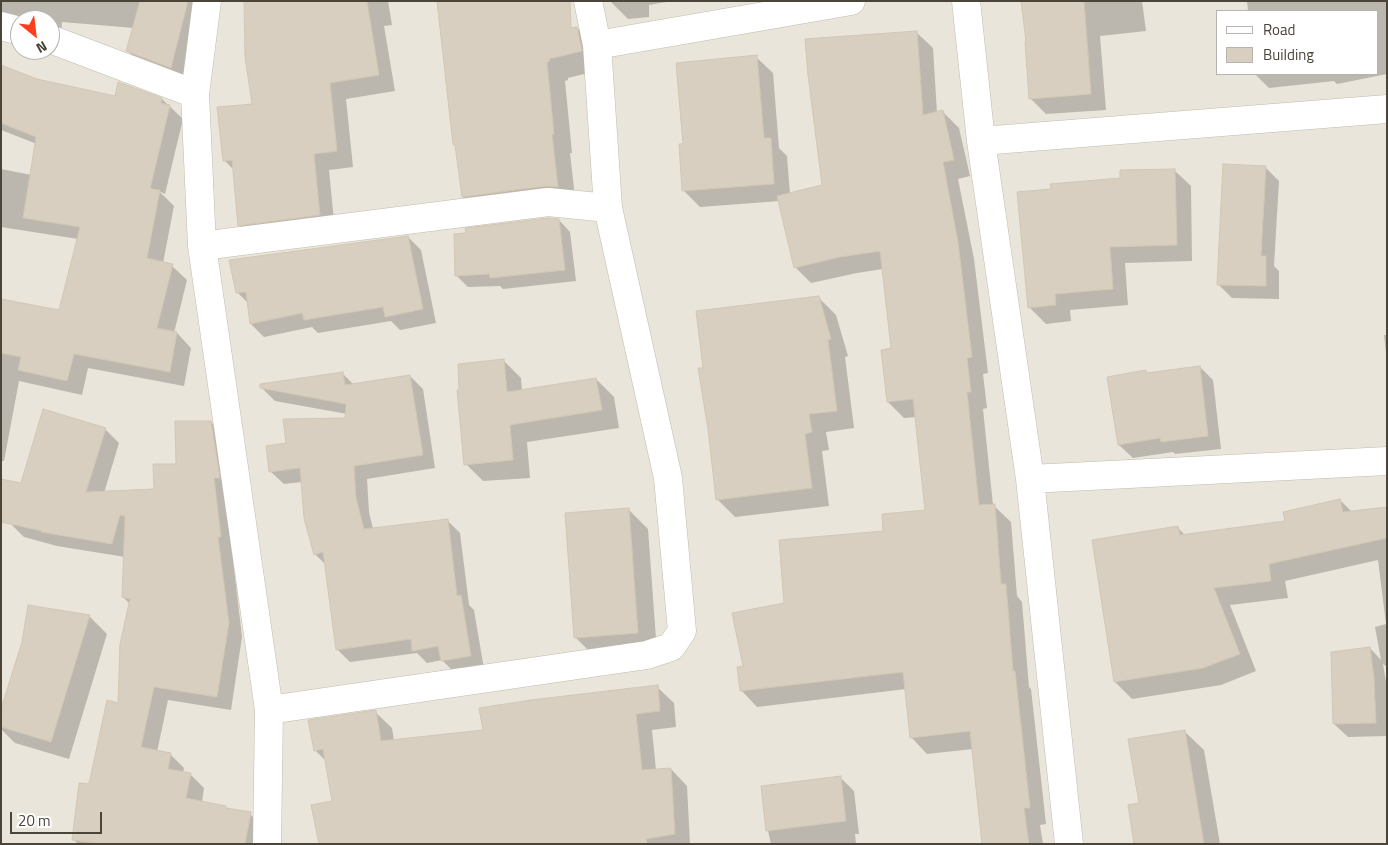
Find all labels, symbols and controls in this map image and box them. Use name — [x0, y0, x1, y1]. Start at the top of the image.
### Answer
north arrow — [10, 10, 60, 60]
legend — [1216, 10, 1378, 75]
text: Road — [1263, 18, 1295, 41]
text: N — [33, 36, 51, 59]
text: Building — [1263, 43, 1314, 66]
scale bar — [12, 802, 105, 834]
text: 20 m — [18, 809, 51, 832]

